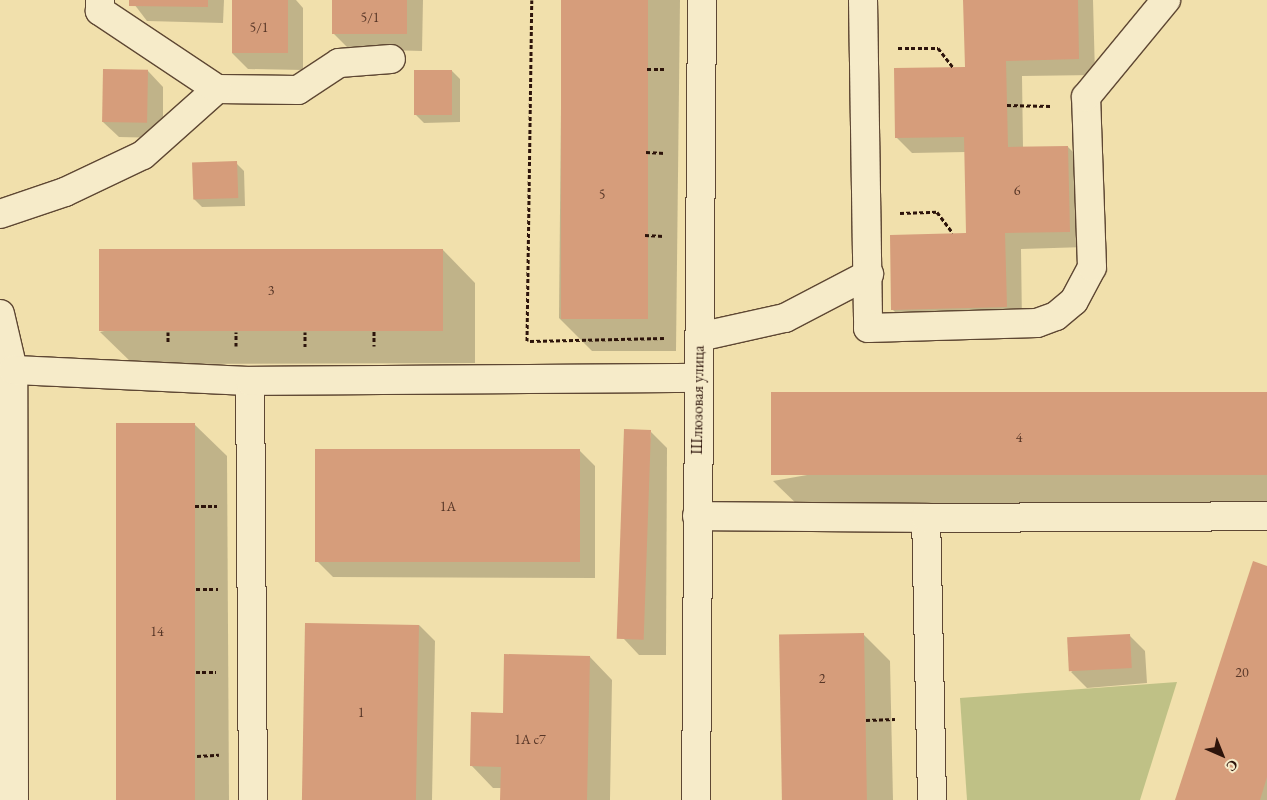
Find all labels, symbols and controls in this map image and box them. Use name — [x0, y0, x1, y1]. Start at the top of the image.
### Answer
house number: 5/1 — [360, 9, 380, 25]
house number: 5/1 — [249, 19, 269, 35]
house number: 6 — [1014, 182, 1020, 198]
house number: 5 — [599, 186, 605, 202]
house number: 3 — [268, 282, 274, 298]
street label: Шлюзовая улица — [687, 345, 709, 455]
house number: 4 — [1016, 429, 1022, 445]
house number: 1А — [440, 498, 456, 514]
house number: 14 — [150, 623, 164, 639]
house number: 20 — [1235, 664, 1249, 680]
house number: 2 — [819, 670, 825, 686]
house number: 1 — [358, 704, 364, 720]
north arrow — [1197, 730, 1247, 780]
house number: 1А с7 — [514, 731, 546, 747]
text: С — [1223, 756, 1242, 776]

